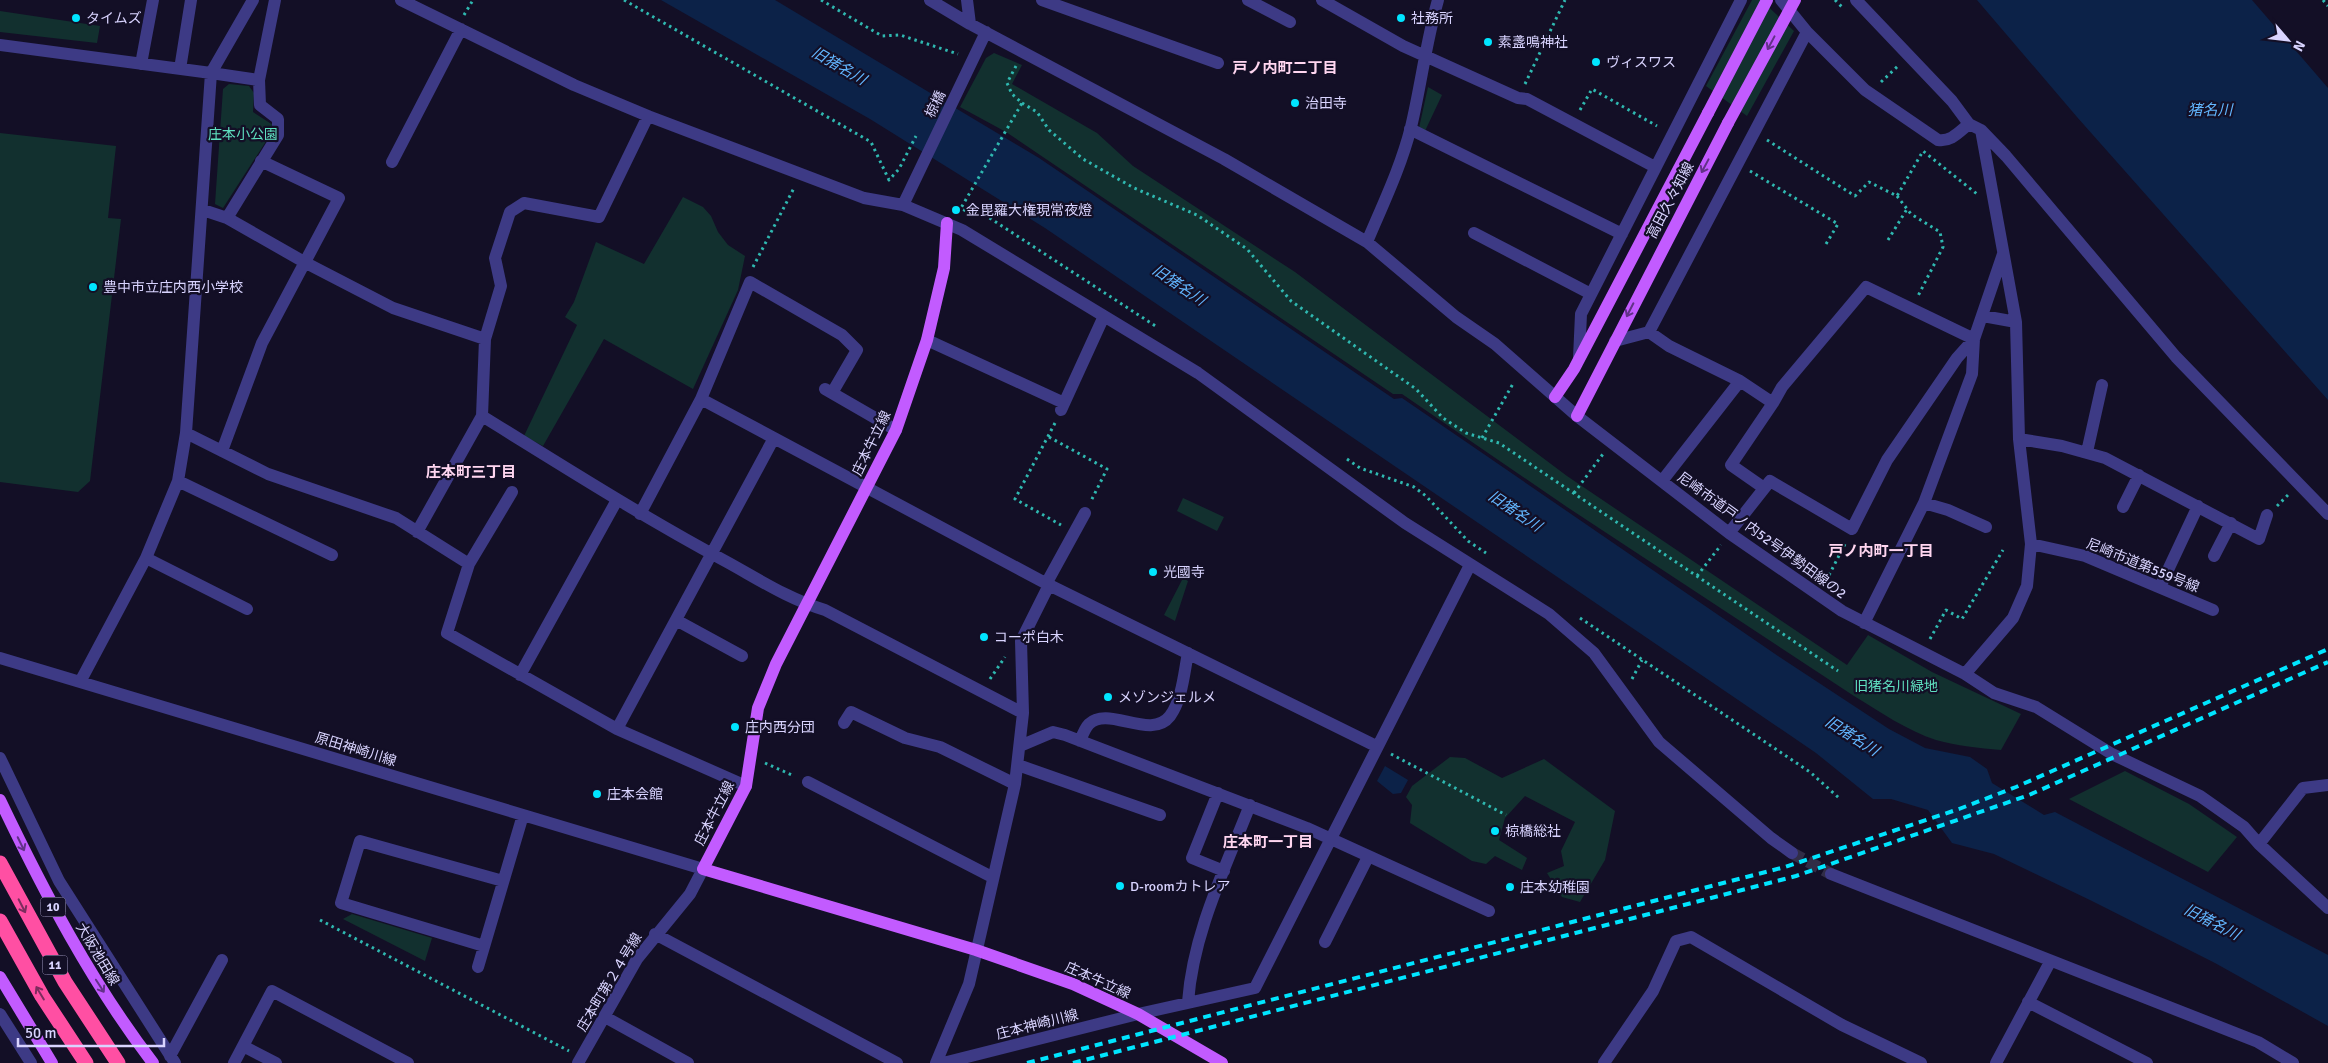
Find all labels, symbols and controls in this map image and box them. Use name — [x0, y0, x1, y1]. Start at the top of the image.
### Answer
place label: タイムズ — [86, 10, 142, 27]
place label: 社務所 — [1411, 10, 1453, 27]
marker: タイムズ — [70, 12, 82, 24]
marker: 社務所 — [1395, 12, 1407, 24]
north arrow — [2263, 15, 2313, 65]
place label: 素盞鳴神社 — [1498, 34, 1568, 51]
one-way arrow — [1766, 35, 1775, 50]
marker: 素盞鳴神社 — [1482, 36, 1494, 48]
text: N — [2289, 38, 2309, 54]
water label: 旧猪名川 — [809, 43, 871, 90]
place label: ヴィスワス — [1606, 54, 1676, 71]
marker: ヴィスワス — [1590, 56, 1602, 68]
district label: 戸ノ内町二丁目 — [1232, 59, 1338, 77]
street label: 椋橋 — [922, 88, 949, 121]
place label: 治田寺 — [1305, 95, 1347, 112]
marker: 治田寺 — [1289, 97, 1301, 109]
water label: 猪名川 — [2187, 101, 2234, 119]
park label: 庄本小公園 — [208, 126, 278, 143]
one-way arrow — [1700, 158, 1709, 173]
street label: 高田久々知線 — [1643, 159, 1698, 241]
place label: 金毘羅大権現常夜燈 — [966, 202, 1092, 219]
marker: 金毘羅大権現常夜燈 — [950, 204, 962, 216]
water label: 旧猪名川 — [1149, 261, 1211, 310]
place label: 豊中市立庄内西小学校 — [103, 279, 243, 296]
marker: 豊中市立庄内西小学校 — [87, 281, 99, 293]
one-way arrow — [1625, 302, 1634, 317]
street label: 庄本牛立線 — [848, 408, 894, 478]
district label: 庄本町三丁目 — [426, 463, 516, 481]
street label: 尼崎市道戸ノ内52号伊勢田線の2 — [1674, 468, 1850, 602]
water label: 旧猪名川 — [1485, 487, 1547, 536]
street label: 尼崎市道第559号線 — [2084, 535, 2202, 596]
district label: 戸ノ内町一丁目 — [1828, 542, 1934, 560]
place label: 光國寺 — [1163, 564, 1205, 581]
marker: 光國寺 — [1147, 566, 1159, 578]
place label: コーポ白木 — [994, 629, 1064, 646]
marker: コーポ白木 — [978, 631, 990, 643]
park label: 旧猪名川緑地 — [1854, 678, 1938, 695]
place label: メゾンジェルメ — [1118, 689, 1216, 706]
marker: メゾンジェルメ — [1102, 691, 1114, 703]
water label: 旧猪名川 — [1822, 712, 1884, 761]
place label: 庄内西分団 — [745, 719, 815, 736]
marker: 庄内西分団 — [729, 721, 741, 733]
street label: 原田神崎川線 — [313, 729, 399, 770]
street label: 庄本牛立線 — [691, 778, 738, 848]
place label: 庄本会館 — [607, 786, 663, 803]
marker: 庄本会館 — [591, 788, 603, 800]
place label: 椋橋総社 — [1505, 823, 1561, 840]
marker: 椋橋総社 — [1489, 825, 1501, 837]
district label: 庄本町一丁目 — [1223, 833, 1313, 851]
one-way arrow — [17, 836, 26, 851]
place label: D-roomカトレア — [1130, 878, 1231, 895]
place label: 庄本幼稚園 — [1520, 879, 1590, 896]
marker: D-roomカトレア — [1114, 880, 1126, 892]
marker: 庄本幼稚園 — [1504, 881, 1516, 893]
one-way arrow — [18, 898, 27, 913]
road number: 10 — [40, 898, 66, 916]
water label: 旧猪名川 — [2181, 900, 2245, 945]
street label: 大阪池田線 — [72, 920, 123, 989]
street label: 庄本町第２４号線 — [573, 930, 646, 1035]
road number: 11 — [42, 956, 68, 974]
street label: 庄本牛立線 — [1062, 958, 1133, 1002]
one-way arrow — [95, 979, 105, 993]
one-way arrow — [35, 986, 45, 1000]
street label: 庄本神崎川線 — [994, 1006, 1080, 1043]
scale bar — [18, 1016, 164, 1048]
text: 50 m — [25, 1024, 56, 1042]

